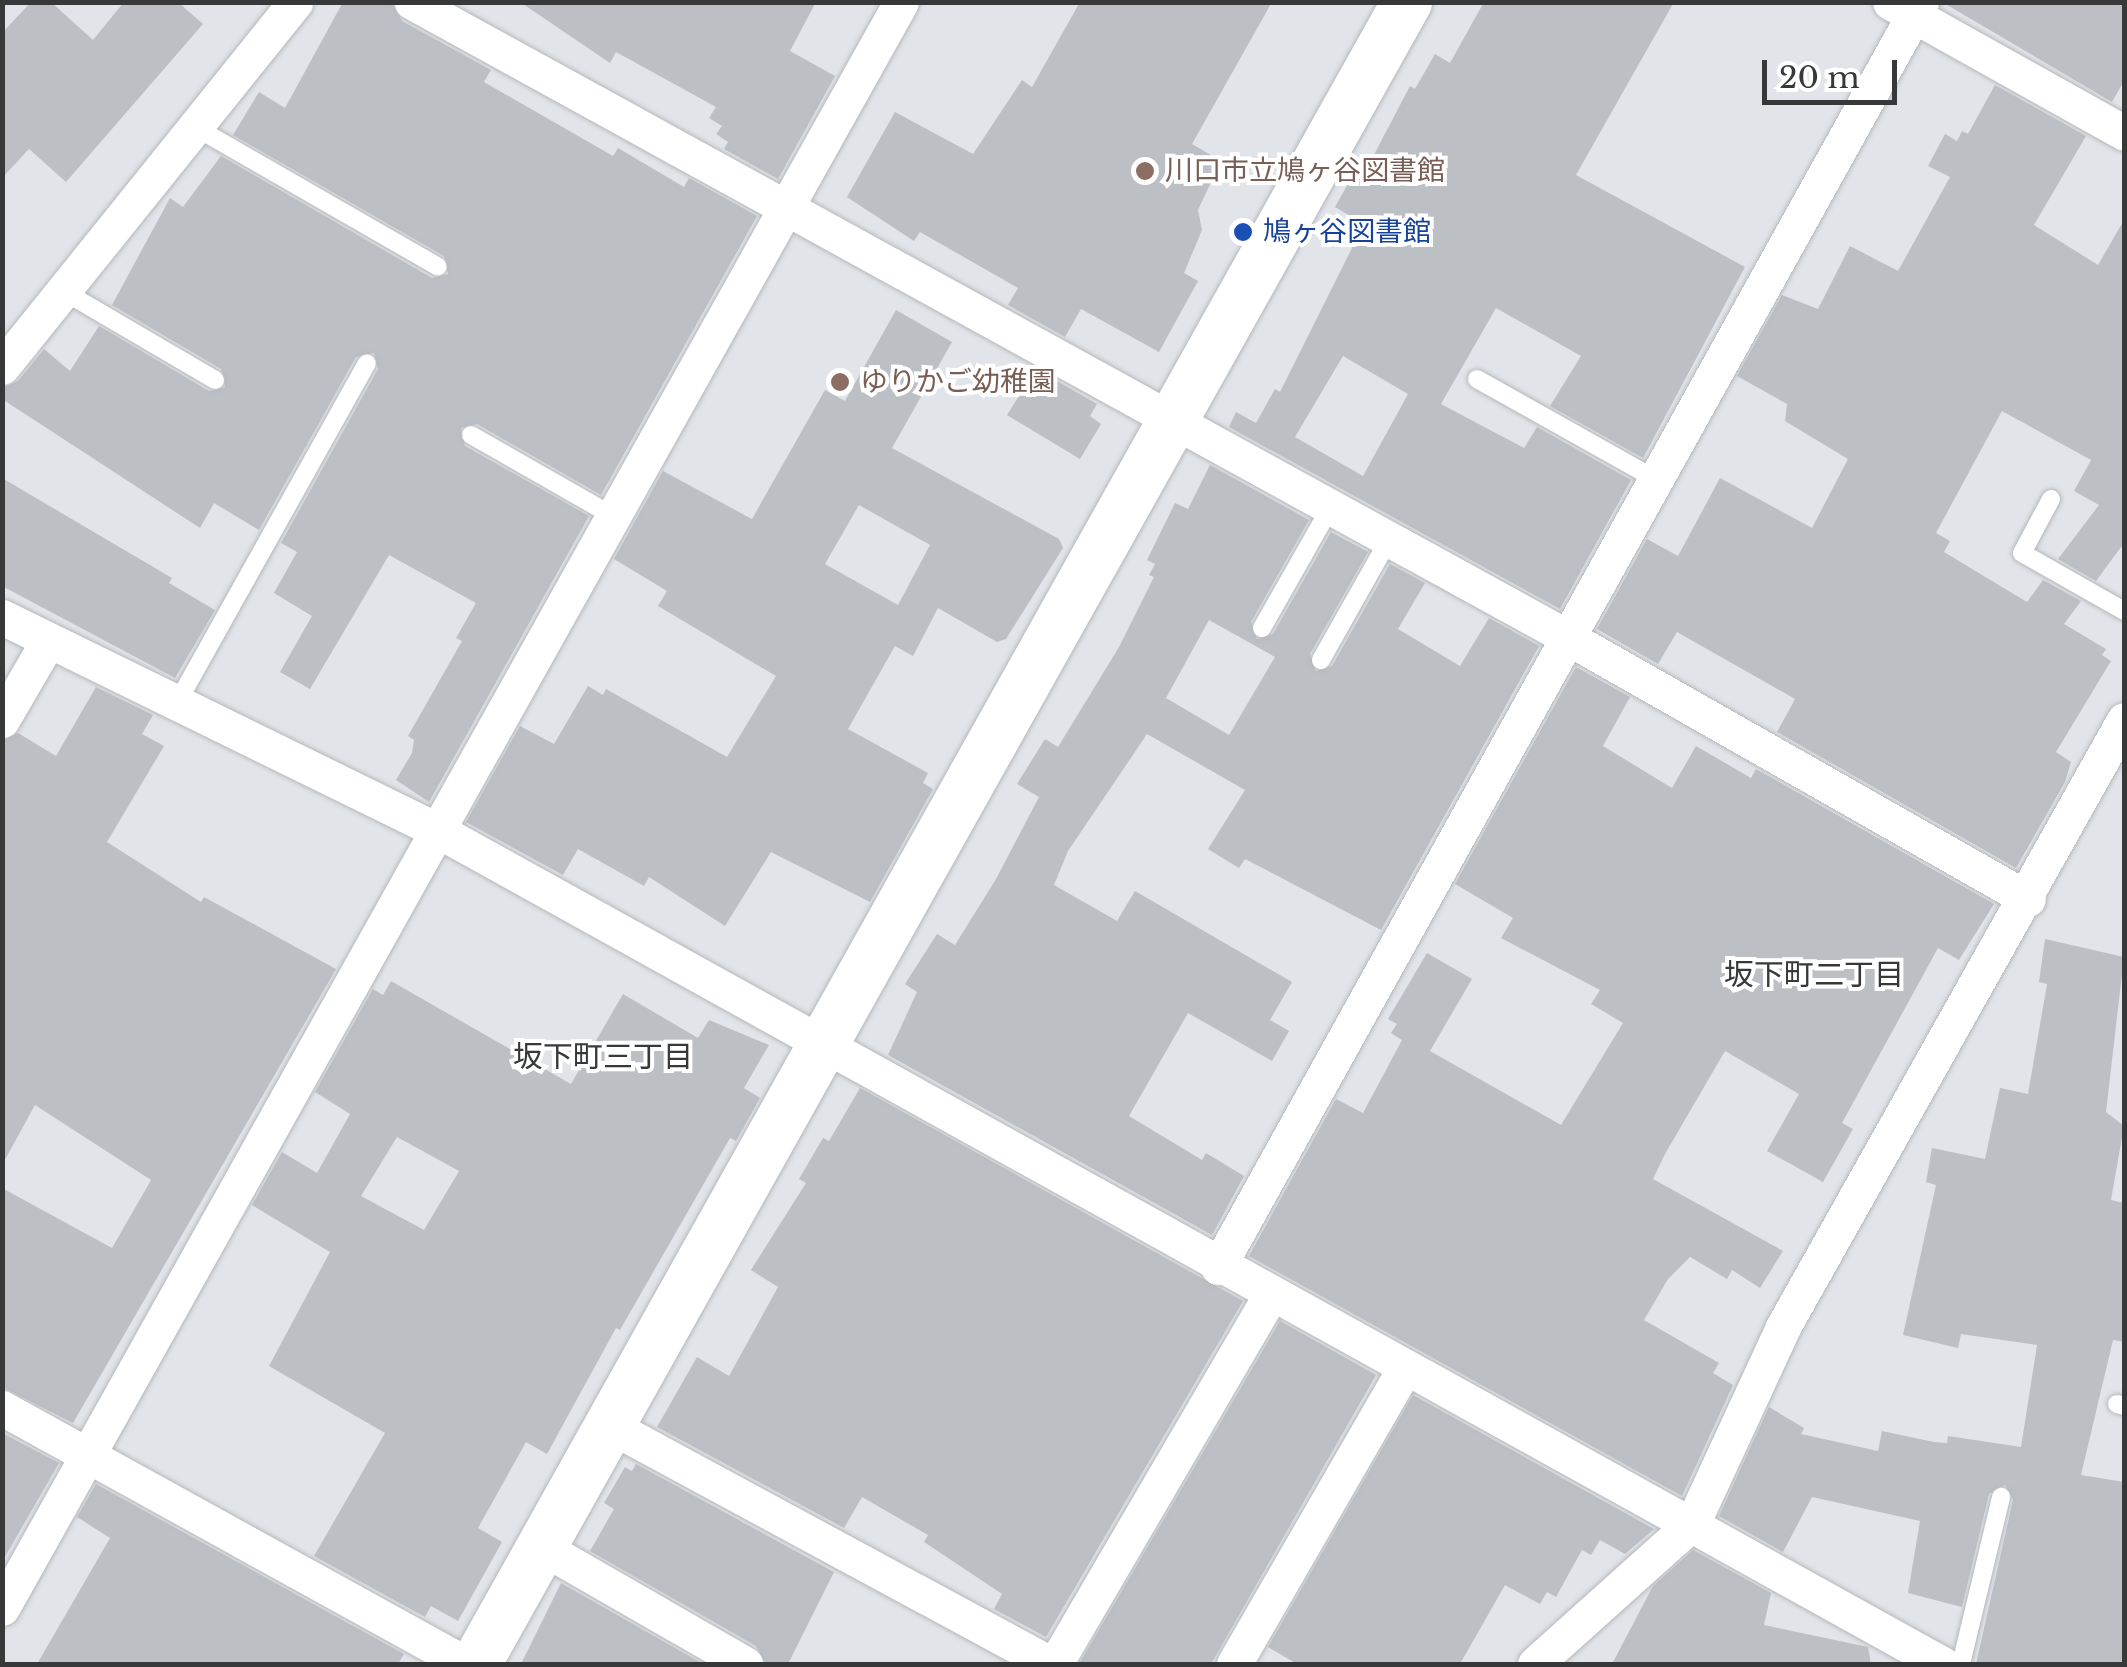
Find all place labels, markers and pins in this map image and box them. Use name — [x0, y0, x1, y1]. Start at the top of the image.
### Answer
place label: 川口市立鳩ヶ谷図書館 — [1165, 154, 1445, 188]
marker: 川口市立鳩ヶ谷図書館 — [1134, 160, 1156, 182]
place label: 鳩ヶ谷図書館 — [1263, 215, 1431, 249]
marker: 鳩ヶ谷図書館 — [1232, 221, 1254, 243]
place label: ゆりかご幼稚園 — [860, 365, 1056, 399]
marker: ゆりかご幼稚園 — [829, 371, 851, 393]

